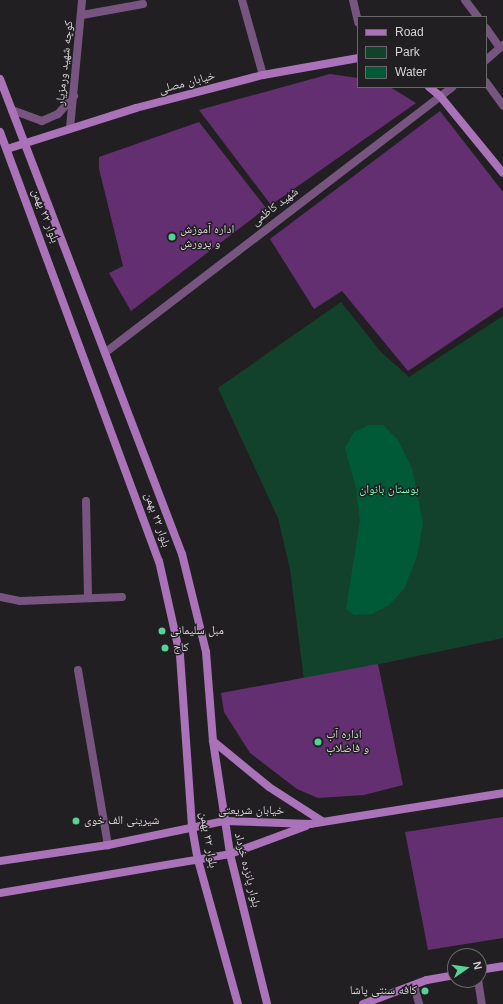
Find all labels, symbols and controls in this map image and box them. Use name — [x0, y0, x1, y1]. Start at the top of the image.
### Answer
legend — [357, 16, 487, 88]
street label: کوچه شهید ورمزیار — [53, 20, 77, 106]
text: Road — [395, 25, 424, 39]
text: Park — [395, 45, 420, 59]
text: Water — [395, 65, 427, 79]
street label: خیابان مصلی — [157, 69, 217, 97]
street label: شهید کاظمی — [249, 185, 301, 229]
street label: بلوار ۲۲ بهمن — [28, 187, 62, 245]
place label: اداره آموزش و پرورش — [180, 223, 234, 251]
marker: اداره آموزش و پرورش — [167, 232, 177, 242]
park label: بوستان بانوان — [359, 483, 419, 497]
street label: بلوار ۲۲ بهمن — [141, 491, 173, 549]
place label: مبل سلیمانی — [170, 624, 224, 638]
marker: مبل سلیمانی — [157, 626, 167, 636]
place label: کاج — [173, 641, 189, 655]
marker: کاج — [160, 643, 170, 653]
place label: اداره آب و فاضلاب — [326, 728, 369, 756]
marker: اداره آب و فاضلاب — [313, 737, 323, 747]
street label: خیابان شریعتی — [218, 804, 284, 818]
street label: بلوار ۲۲ بهمن — [196, 811, 220, 869]
place label: شیرینی الف خوی — [84, 814, 159, 828]
marker: شیرینی الف خوی — [71, 816, 81, 826]
street label: بلوار پانزده خرداد — [231, 831, 263, 909]
north arrow — [447, 948, 487, 988]
text: N — [471, 960, 484, 971]
place label: کافه سنتی پاشا — [350, 984, 417, 998]
marker: کافه سنتی پاشا — [420, 986, 430, 996]

